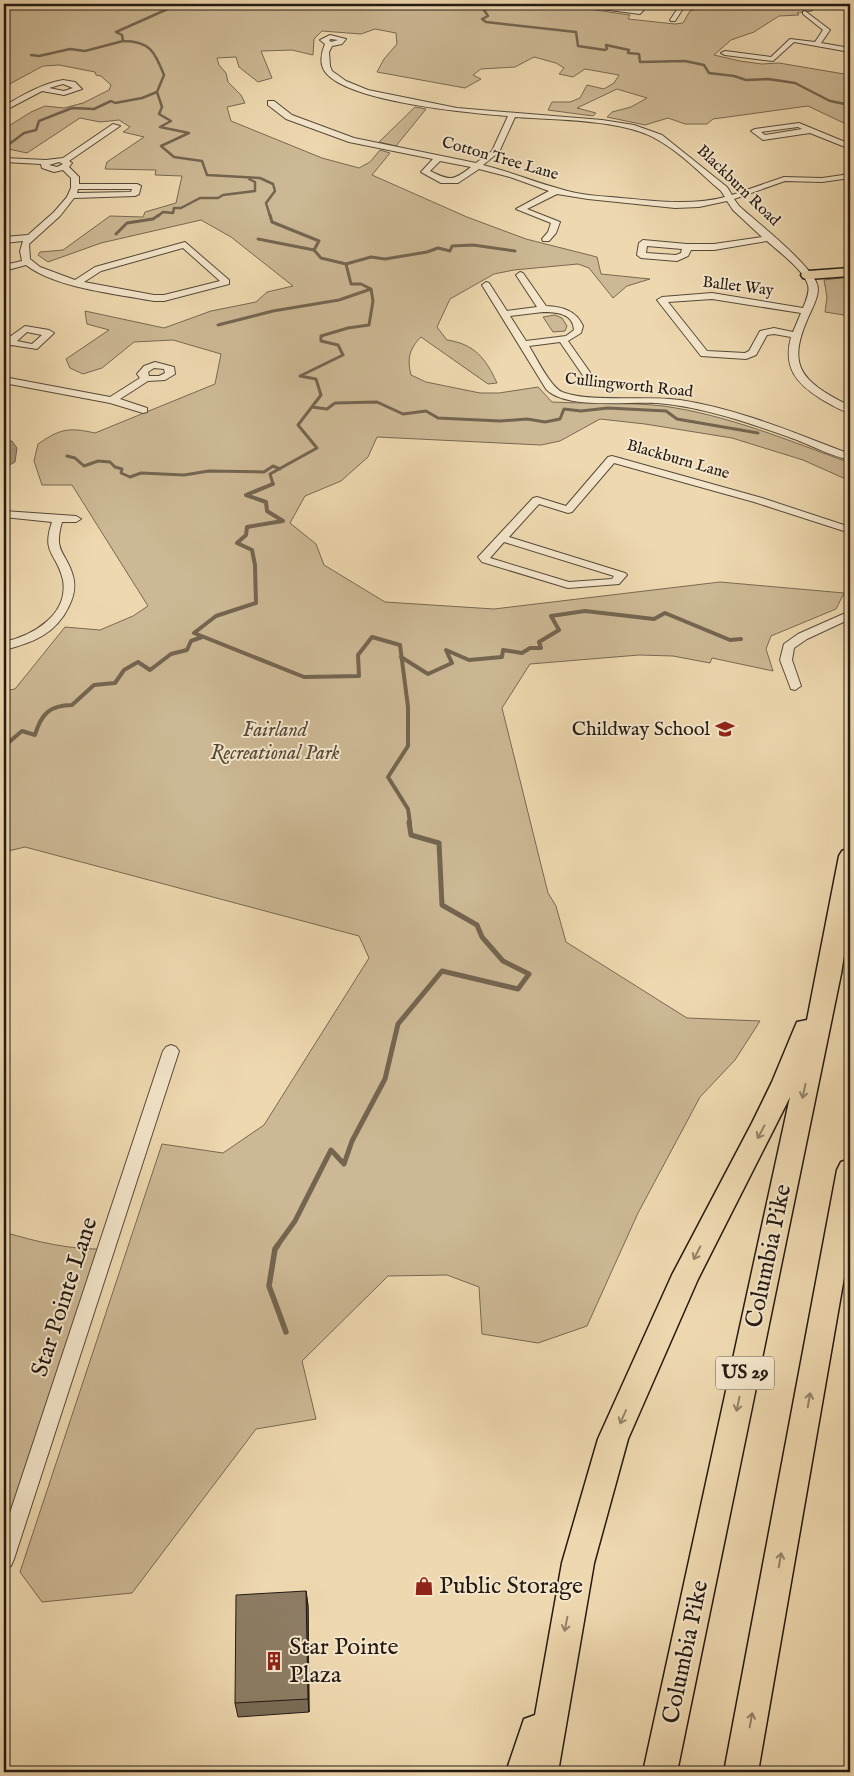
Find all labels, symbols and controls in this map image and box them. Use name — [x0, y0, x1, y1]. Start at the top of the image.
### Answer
street label: Cotton Tree Lane — [439, 133, 561, 185]
street label: Blackburn Road — [692, 141, 784, 231]
street label: Ballet Way — [701, 273, 775, 301]
street label: Cullingworth Road — [564, 369, 695, 403]
street label: Blackburn Lane — [624, 436, 732, 484]
place label: Childway School — [572, 717, 711, 742]
park label: Fairland Recreational Park — [210, 718, 340, 766]
school or university icon: Childway School — [714, 718, 736, 740]
one-way arrow — [799, 1082, 808, 1098]
one-way arrow — [756, 1124, 766, 1139]
street label: Columbia Pike — [739, 1181, 799, 1331]
street label: Star Pointe Lane — [25, 1213, 105, 1381]
one-way arrow — [692, 1245, 701, 1260]
road number: US 29 — [716, 1356, 774, 1390]
one-way arrow — [804, 1392, 814, 1408]
one-way arrow — [733, 1395, 742, 1411]
one-way arrow — [618, 1409, 628, 1424]
one-way arrow — [775, 1552, 785, 1568]
place label: Public Storage — [439, 1571, 583, 1602]
shop icon: Public Storage — [413, 1575, 435, 1597]
street label: Columbia Pike — [656, 1577, 716, 1727]
one-way arrow — [561, 1615, 570, 1631]
place label: Star Pointe Plaza — [289, 1632, 399, 1691]
building icon: Star Pointe Plaza — [263, 1650, 285, 1672]
one-way arrow — [746, 1712, 756, 1728]

